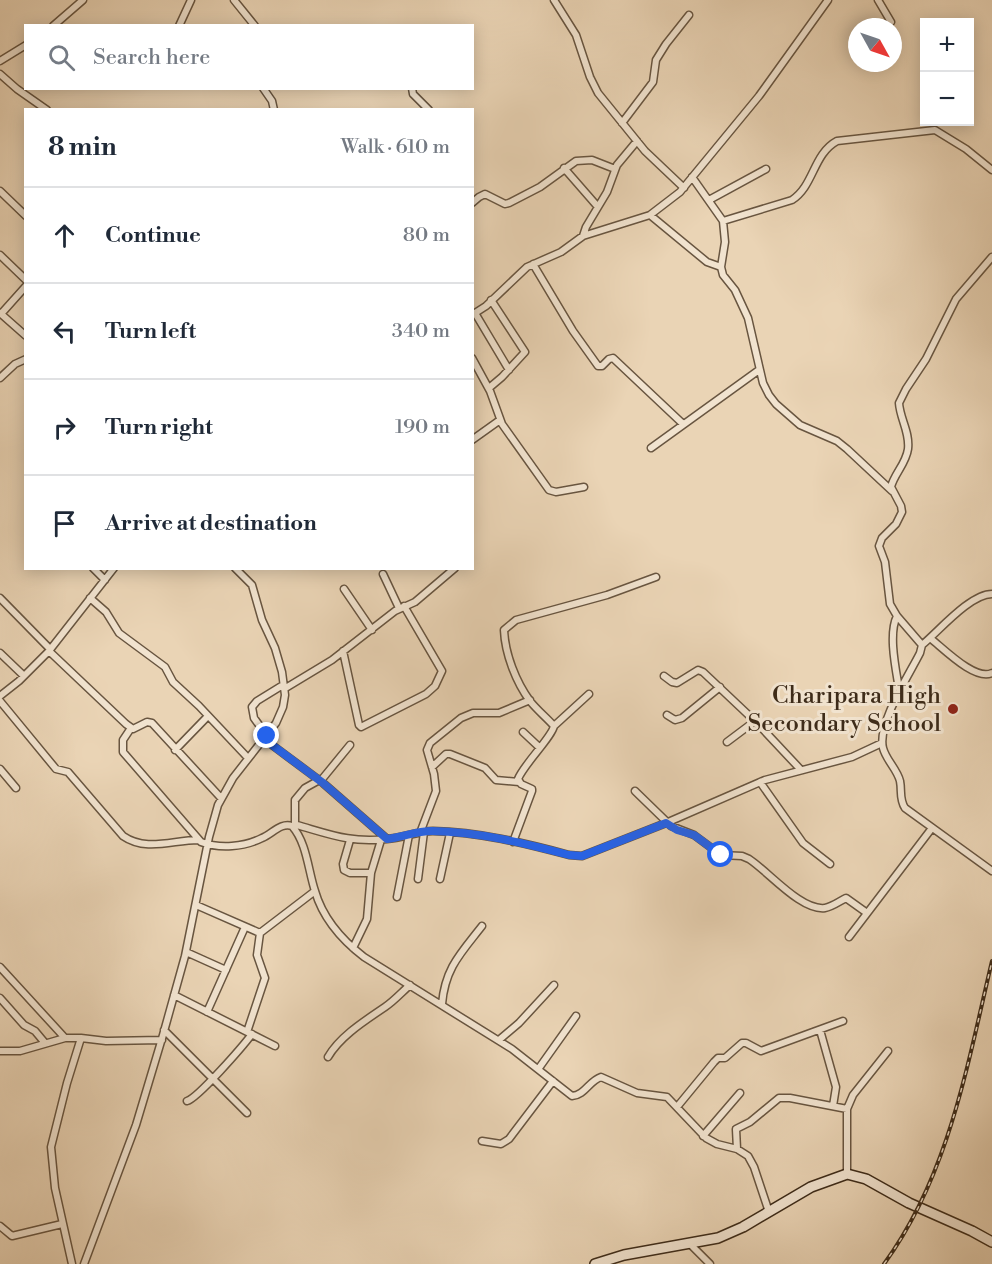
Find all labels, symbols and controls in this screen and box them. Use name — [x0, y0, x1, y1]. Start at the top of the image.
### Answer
north arrow — [848, 18, 902, 72]
map controls — [920, 18, 974, 126]
button: + — [920, 18, 974, 72]
search box — [24, 24, 474, 90]
icon: search — [45, 41, 78, 74]
text: Search here — [93, 44, 210, 71]
button: − — [920, 72, 974, 126]
text: 8 min — [48, 131, 117, 163]
text: Walk · 610 m — [341, 135, 450, 160]
icon: ahead — [48, 219, 81, 252]
text: Continue — [105, 222, 201, 249]
text: 80 m — [403, 223, 450, 248]
icon: left — [48, 315, 81, 348]
text: Turn left — [105, 318, 196, 345]
text: 340 m — [392, 319, 450, 344]
icon: right — [48, 411, 81, 444]
text: Turn right — [105, 414, 213, 441]
text: 190 m — [395, 415, 450, 440]
icon: arrive — [48, 507, 81, 540]
text: Arrive at destination — [105, 510, 317, 537]
place label: Charipara High Secondary School — [747, 681, 941, 739]
marker: Charipara High Secondary School — [946, 702, 960, 716]
route end — [253, 722, 279, 748]
route start — [707, 841, 733, 867]

